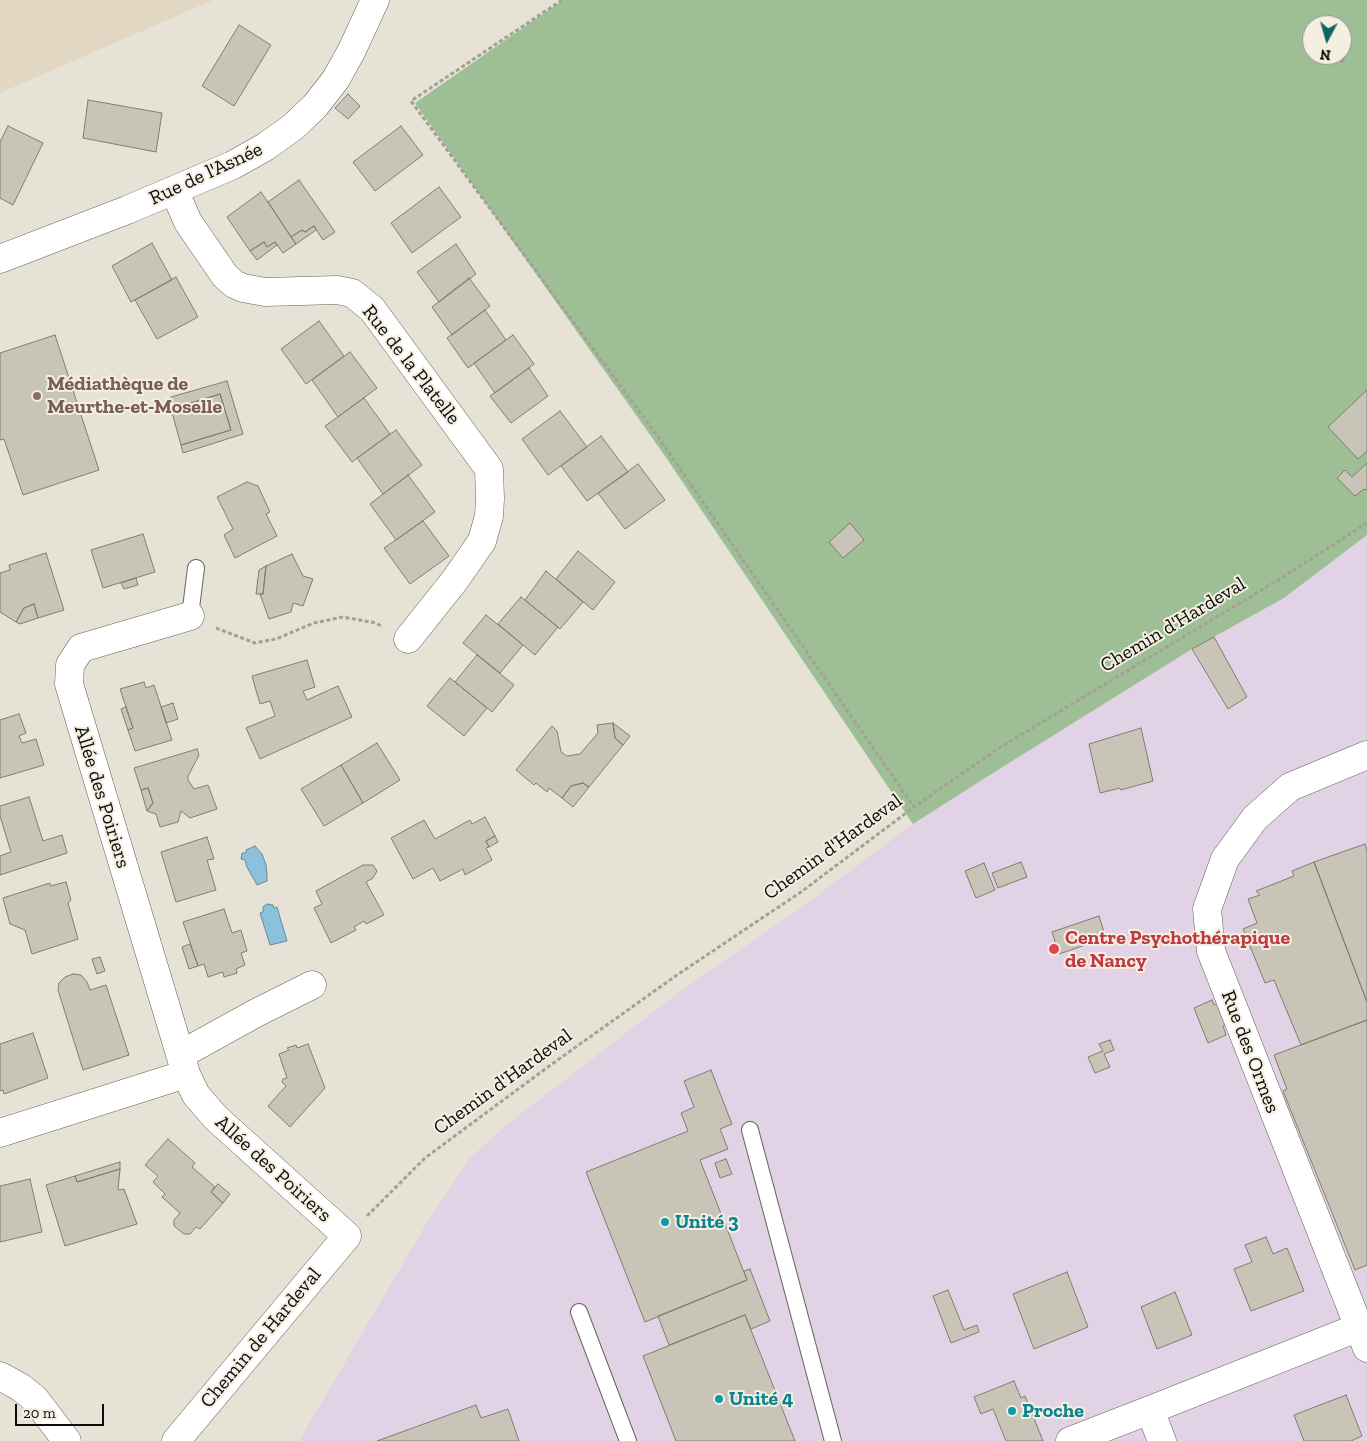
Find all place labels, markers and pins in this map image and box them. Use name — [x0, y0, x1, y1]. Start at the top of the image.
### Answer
place label: Médiathèque de Meurthe-et-Moselle — [47, 372, 222, 419]
marker: Médiathèque de Meurthe-et-Moselle — [31, 390, 43, 402]
place label: Centre Psychothérapique de Nancy — [1065, 926, 1290, 973]
marker: Centre Psychothérapique de Nancy — [1047, 942, 1061, 956]
place label: Unité 3 — [675, 1210, 739, 1234]
marker: Unité 3 — [659, 1216, 671, 1228]
place label: Unité 4 — [729, 1387, 793, 1411]
marker: Unité 4 — [713, 1393, 725, 1405]
place label: Proche — [1022, 1399, 1084, 1423]
marker: Proche — [1006, 1405, 1018, 1417]

